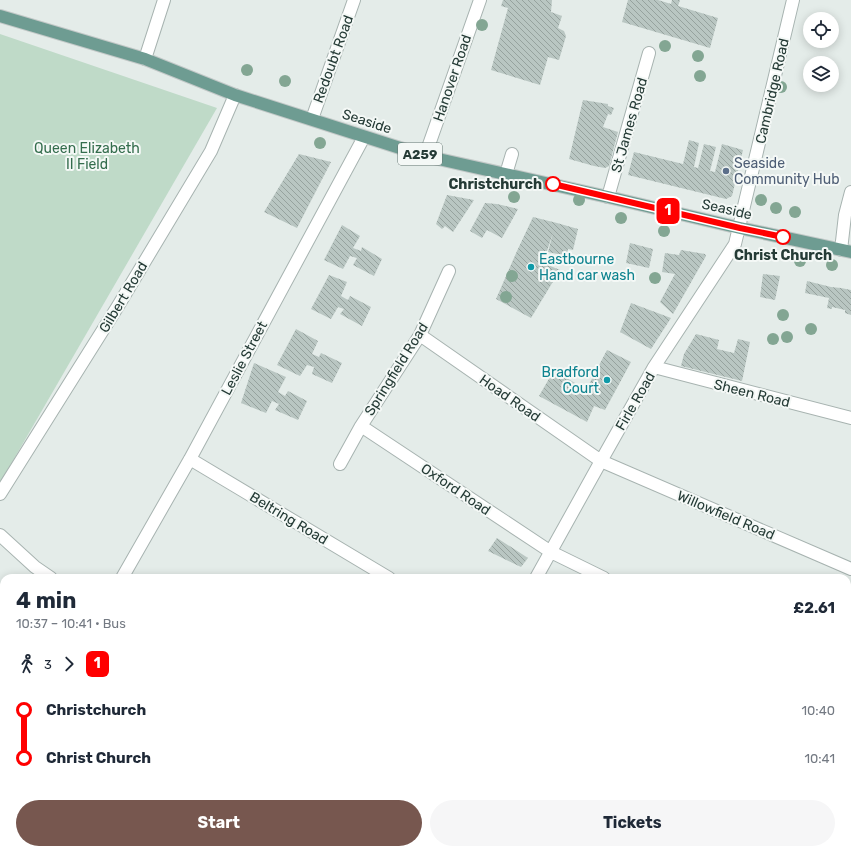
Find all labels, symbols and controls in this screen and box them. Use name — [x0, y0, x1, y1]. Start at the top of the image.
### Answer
map controls — [803, 12, 839, 92]
button: locate — [803, 12, 839, 48]
street label: Redoubt Road — [310, 13, 357, 105]
street label: Hanover Road — [430, 32, 475, 124]
street label: Cambridge Road — [752, 37, 793, 145]
button: layers — [803, 56, 839, 92]
street label: St James Road — [608, 76, 651, 175]
street label: Seaside — [340, 106, 394, 137]
park label: Queen Elizabeth II Field — [34, 140, 140, 173]
road number: A259 — [398, 143, 442, 165]
place label: Seaside Community Hub — [734, 155, 840, 188]
marker: Seaside Community Hub — [721, 166, 731, 176]
place label: Christchurch — [448, 176, 542, 193]
marker: Christchurch — [545, 176, 561, 192]
street label: Seaside — [700, 195, 754, 224]
line badge: 1 — [655, 198, 681, 224]
text: 1 — [665, 202, 671, 219]
marker: Christ Church — [775, 229, 791, 245]
place label: Christ Church — [734, 247, 832, 264]
place label: Eastbourne Hand car wash — [539, 251, 635, 284]
street label: Gilbert Road — [96, 259, 151, 336]
marker: Eastbourne Hand car wash — [526, 262, 536, 272]
street label: Leslie Street — [218, 318, 271, 398]
street label: Springfield Road — [361, 320, 432, 419]
place label: Bradford Court — [542, 364, 600, 397]
street label: Firle Road — [612, 369, 659, 434]
street label: Hoad Road — [476, 371, 544, 426]
marker: Bradford Court — [602, 375, 612, 385]
street label: Sheen Road — [712, 376, 792, 411]
street label: Oxford Road — [418, 460, 494, 519]
street label: Willowfield Road — [674, 487, 777, 544]
street label: Beltring Road — [247, 488, 331, 548]
text: 4 min — [16, 587, 76, 614]
text: £2.61 — [793, 599, 835, 617]
text: 10:37 – 10:41 · Bus — [16, 616, 126, 631]
icon: walk — [16, 653, 38, 675]
icon: forward — [58, 653, 80, 675]
text: 1 — [94, 655, 101, 672]
text: 3 — [44, 657, 52, 672]
text: Christchurch — [46, 701, 146, 719]
text: 10:40 — [802, 703, 835, 718]
text: Christ Church — [46, 749, 151, 767]
text: 10:41 — [804, 751, 835, 766]
button: Start — [16, 800, 422, 846]
button: Tickets — [430, 800, 835, 846]

